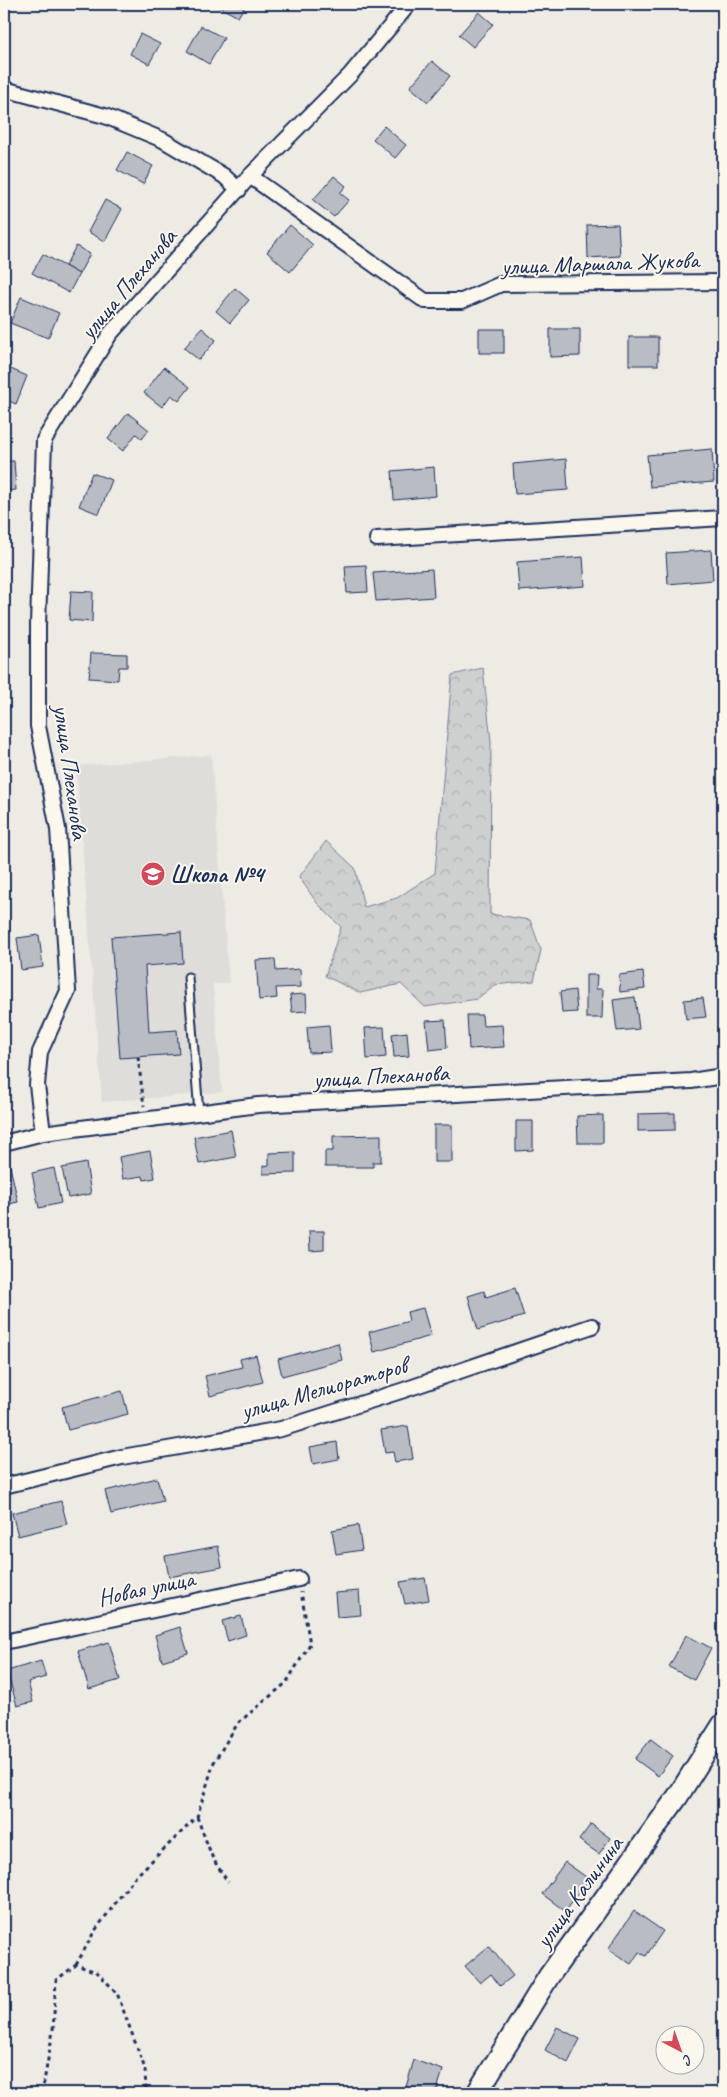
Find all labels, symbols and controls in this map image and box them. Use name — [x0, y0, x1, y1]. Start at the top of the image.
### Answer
street label: улица Плеханова — [72, 221, 184, 347]
street label: улица Маршала Жукова — [499, 244, 701, 282]
street label: улица Плеханова — [46, 701, 96, 843]
place label: Школа №4 — [170, 859, 267, 889]
school or university icon: Школа №4 — [140, 861, 166, 887]
street label: улица Плеханова — [310, 1057, 451, 1095]
street label: улица Мелиораторов — [236, 1348, 416, 1427]
street label: Новая улица — [95, 1563, 199, 1613]
street label: улица Калинина — [527, 1829, 631, 1955]
north arrow — [654, 2024, 704, 2074]
text: С — [678, 2051, 696, 2069]

